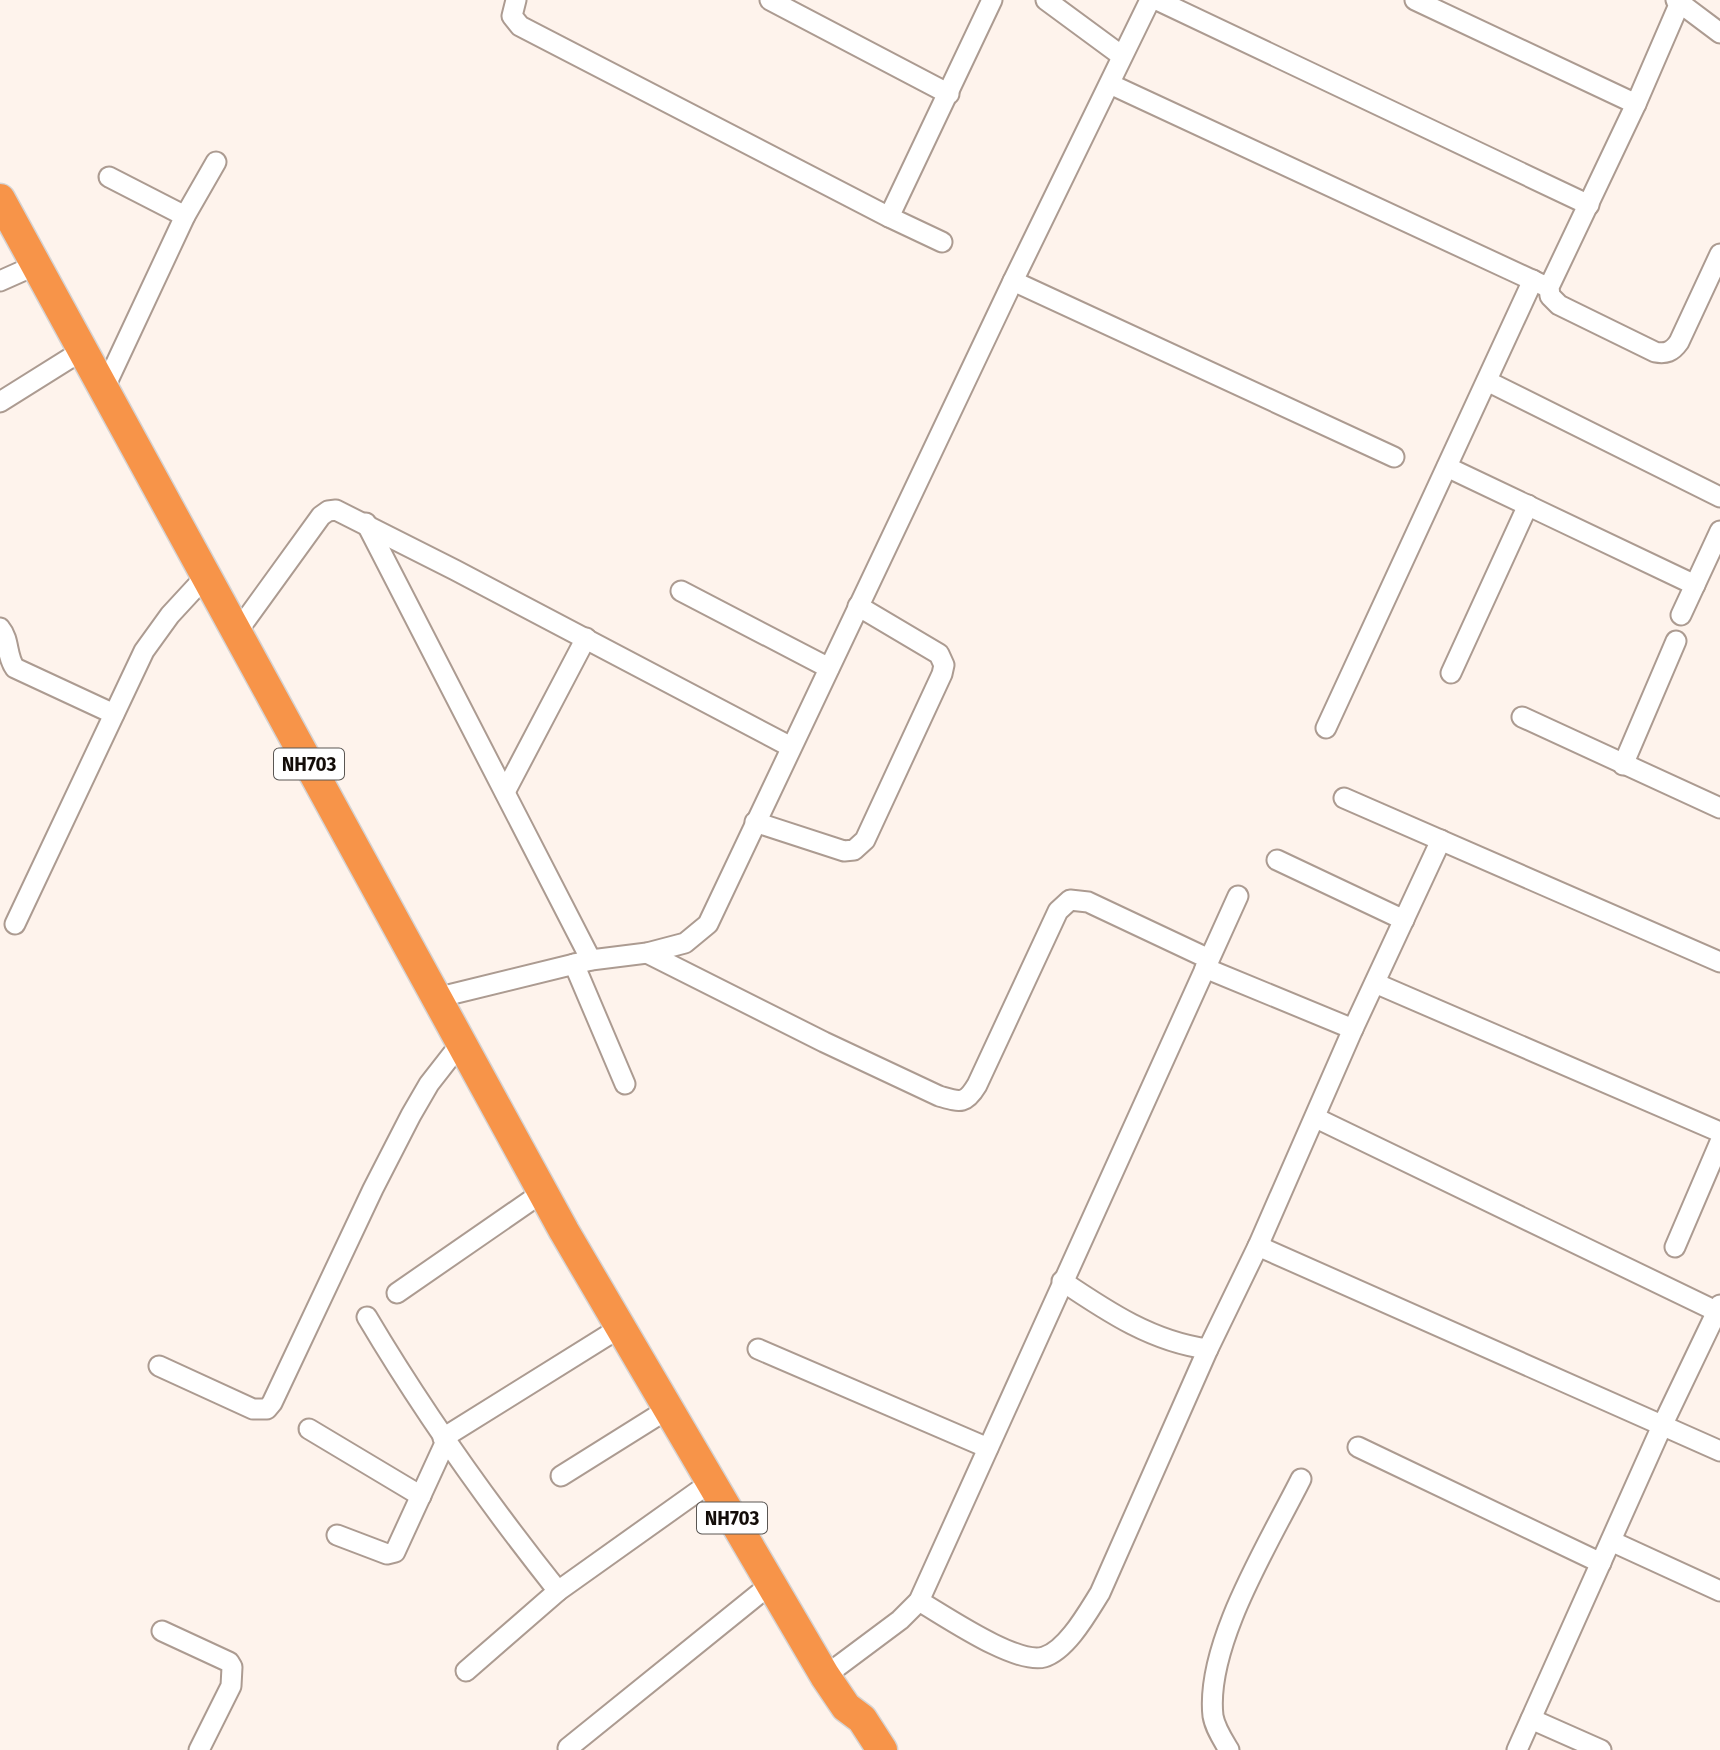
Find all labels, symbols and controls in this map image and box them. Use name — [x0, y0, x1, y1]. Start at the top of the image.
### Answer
road number: NH703 — [274, 748, 344, 779]
road number: NH703 — [697, 1502, 767, 1534]

